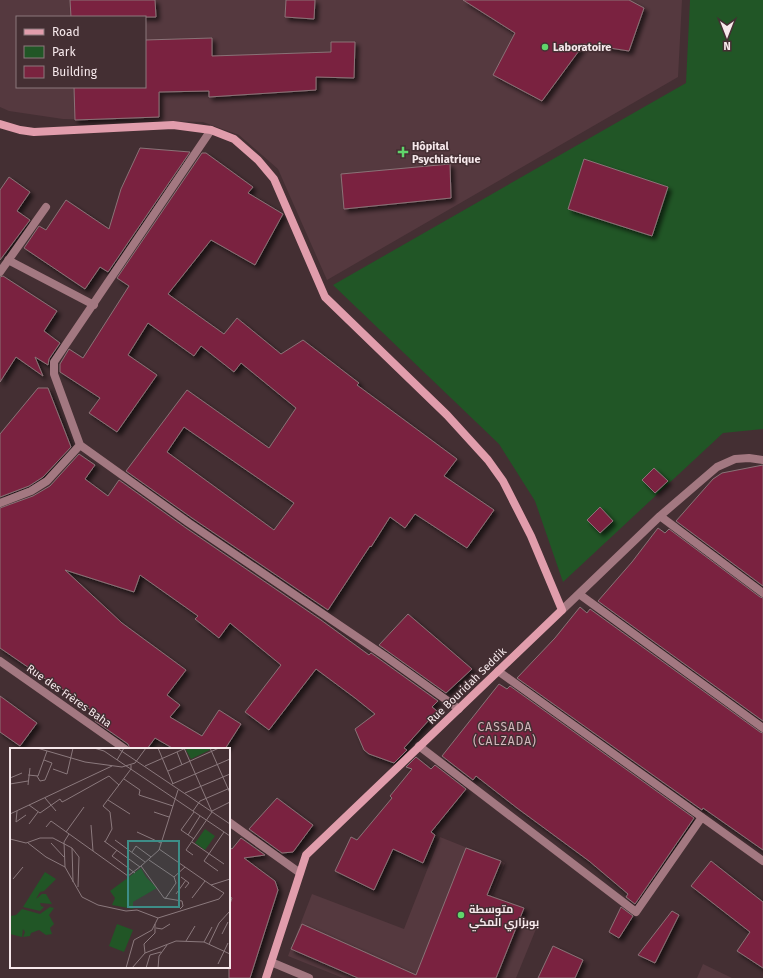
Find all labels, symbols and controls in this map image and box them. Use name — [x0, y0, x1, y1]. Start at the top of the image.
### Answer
legend — [16, 16, 146, 88]
north arrow — [707, 16, 747, 56]
text: Road — [52, 25, 80, 39]
text: N — [723, 39, 731, 52]
place label: Laboratoire — [553, 41, 611, 54]
marker: Laboratoire — [540, 42, 550, 52]
text: Park — [52, 45, 76, 59]
text: Building — [52, 65, 98, 79]
place label: Hôpital Psychiatrique — [412, 140, 480, 166]
marker: Hôpital Psychiatrique — [397, 146, 409, 158]
street label: Rue Bouridah Seddik — [425, 645, 509, 727]
street label: Rue des Frères Baha — [24, 662, 114, 730]
district label: CASSADA (CALZADA) — [473, 720, 537, 748]
inset map — [10, 748, 230, 968]
place label: متوسطة بوبزاري المكي — [469, 903, 539, 932]
marker: متوسطة بوبزاري المكي — [456, 910, 466, 920]

